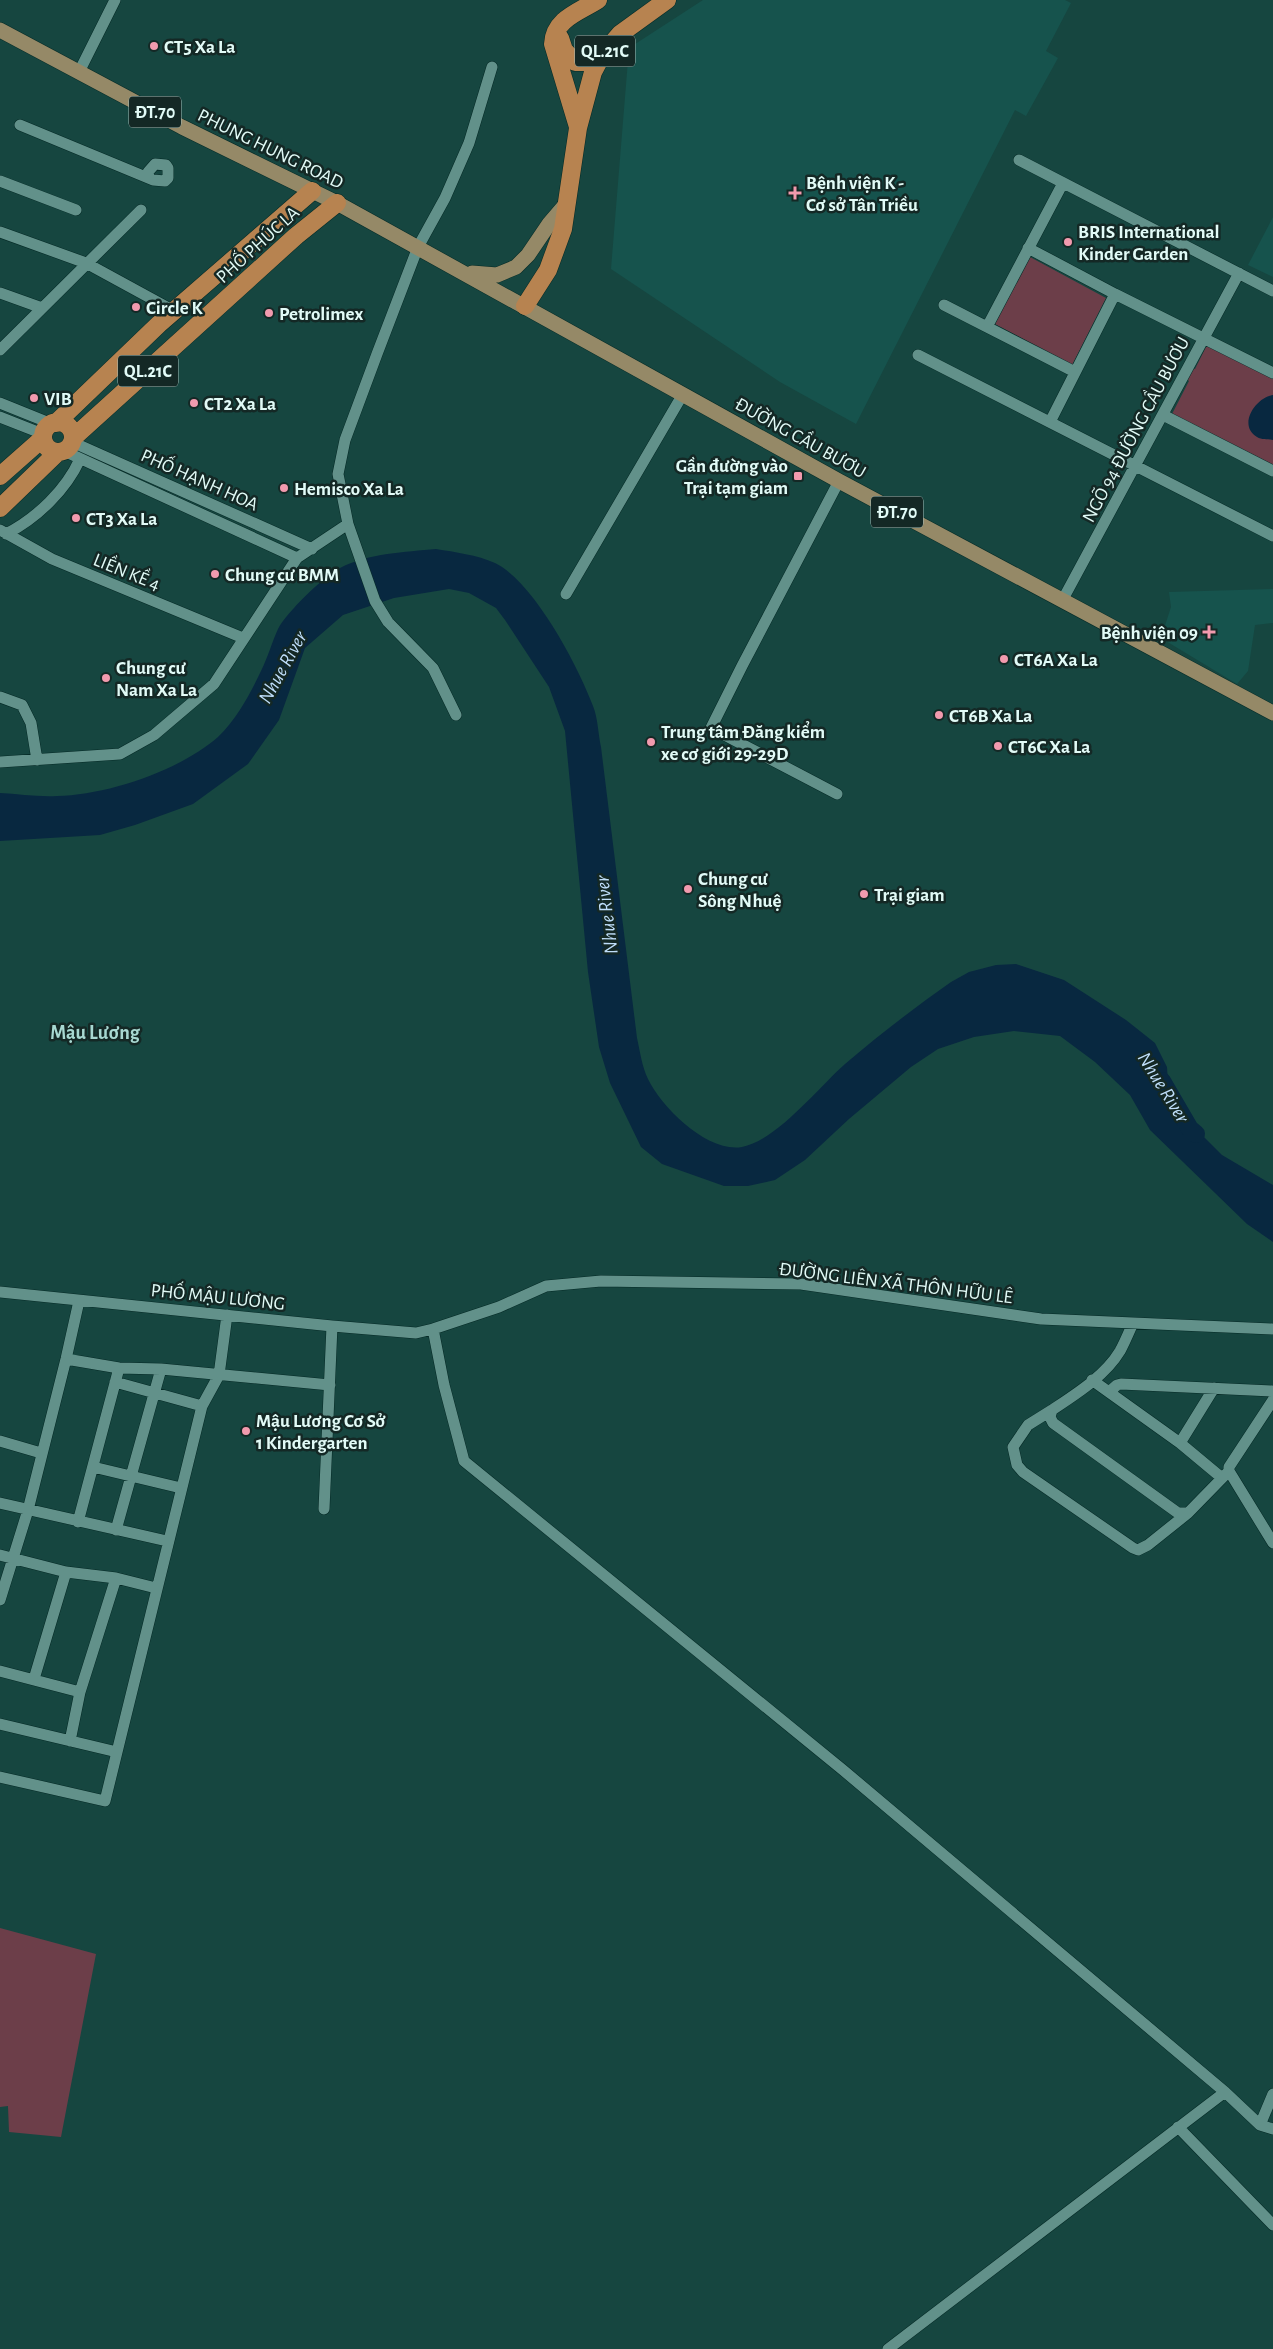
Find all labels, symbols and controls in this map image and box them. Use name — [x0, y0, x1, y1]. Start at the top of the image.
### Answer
road number: QL.21C — [575, 36, 635, 66]
place label: CT5 Xa La — [164, 38, 235, 57]
marker: CT5 Xa La — [148, 40, 160, 52]
road number: ĐT.70 — [129, 96, 181, 128]
street label: PHUNG HUNG ROAD — [195, 106, 346, 193]
place label: Bệnh viện K - Cơ sở Tân Triều — [806, 174, 918, 215]
marker: Bệnh viện K - Cơ sở Tân Triều — [788, 186, 802, 200]
street label: PHỐ PHÚC LA — [210, 200, 303, 287]
place label: BRIS International Kinder Garden — [1078, 223, 1220, 264]
marker: BRIS International Kinder Garden — [1062, 236, 1074, 248]
place label: Circle K — [146, 299, 203, 318]
marker: Circle K — [130, 301, 142, 313]
place label: Petrolimex — [279, 305, 364, 324]
marker: Petrolimex — [263, 307, 275, 319]
street label: NGÕ 94 ĐƯỜNG CẦU BƯƠU — [1076, 332, 1193, 526]
road number: QL.21C — [118, 356, 178, 386]
place label: VIB — [44, 390, 72, 409]
street label: ĐƯỜNG CẦU BƯƠU — [732, 391, 871, 482]
marker: VIB — [28, 392, 40, 404]
place label: CT2 Xa La — [204, 395, 276, 414]
marker: CT2 Xa La — [188, 397, 200, 409]
street label: PHỐ HẠNH HOA — [138, 442, 263, 515]
place label: Gần đường vào Trại tạm giam — [676, 456, 788, 498]
marker: Gần đường vào Trại tạm giam — [792, 470, 804, 482]
place label: Hemisco Xa La — [294, 480, 404, 499]
marker: Hemisco Xa La — [278, 482, 290, 494]
road number: ĐT.70 — [871, 497, 923, 528]
place label: CT3 Xa La — [86, 510, 157, 529]
marker: CT3 Xa La — [70, 512, 82, 524]
street label: LIỀN KỀ 4 — [90, 547, 164, 594]
place label: Chung cư BMM — [225, 566, 339, 585]
marker: Chung cư BMM — [209, 568, 221, 580]
place label: Bệnh viện 09 — [1101, 624, 1198, 643]
marker: Bệnh viện 09 — [1202, 625, 1216, 639]
water label: Nhue River — [255, 628, 311, 707]
place label: CT6A Xa La — [1014, 651, 1098, 670]
marker: CT6A Xa La — [998, 653, 1010, 665]
place label: Chung cư Nam Xa La — [116, 659, 197, 700]
marker: Chung cư Nam Xa La — [100, 672, 112, 684]
place label: CT6B Xa La — [949, 707, 1032, 726]
marker: CT6B Xa La — [933, 709, 945, 721]
place label: Trung tâm Đăng kiểm xe cơ giới 29-29D — [661, 721, 825, 764]
marker: Trung tâm Đăng kiểm xe cơ giới 29-29D — [645, 736, 657, 748]
place label: CT6C Xa La — [1008, 738, 1090, 757]
marker: CT6C Xa La — [992, 740, 1004, 752]
place label: Chung cư Sông Nhuệ — [698, 870, 781, 911]
water label: Nhue River — [592, 874, 622, 955]
marker: Chung cư Sông Nhuệ — [682, 883, 694, 895]
place label: Trại giam — [874, 886, 945, 905]
marker: Trại giam — [858, 888, 870, 900]
district label: Mậu Lương — [50, 1023, 141, 1043]
water label: Nhue River — [1134, 1049, 1193, 1127]
street label: ĐƯỜNG LIÊN XÃ THÔN HỮU LÊ — [778, 1258, 1014, 1307]
street label: PHỐ MẬU LƯƠNG — [150, 1277, 286, 1314]
place label: Mậu Lương Cơ Sở 1 Kindergarten — [256, 1412, 386, 1453]
marker: Mậu Lương Cơ Sở 1 Kindergarten — [240, 1425, 252, 1437]

